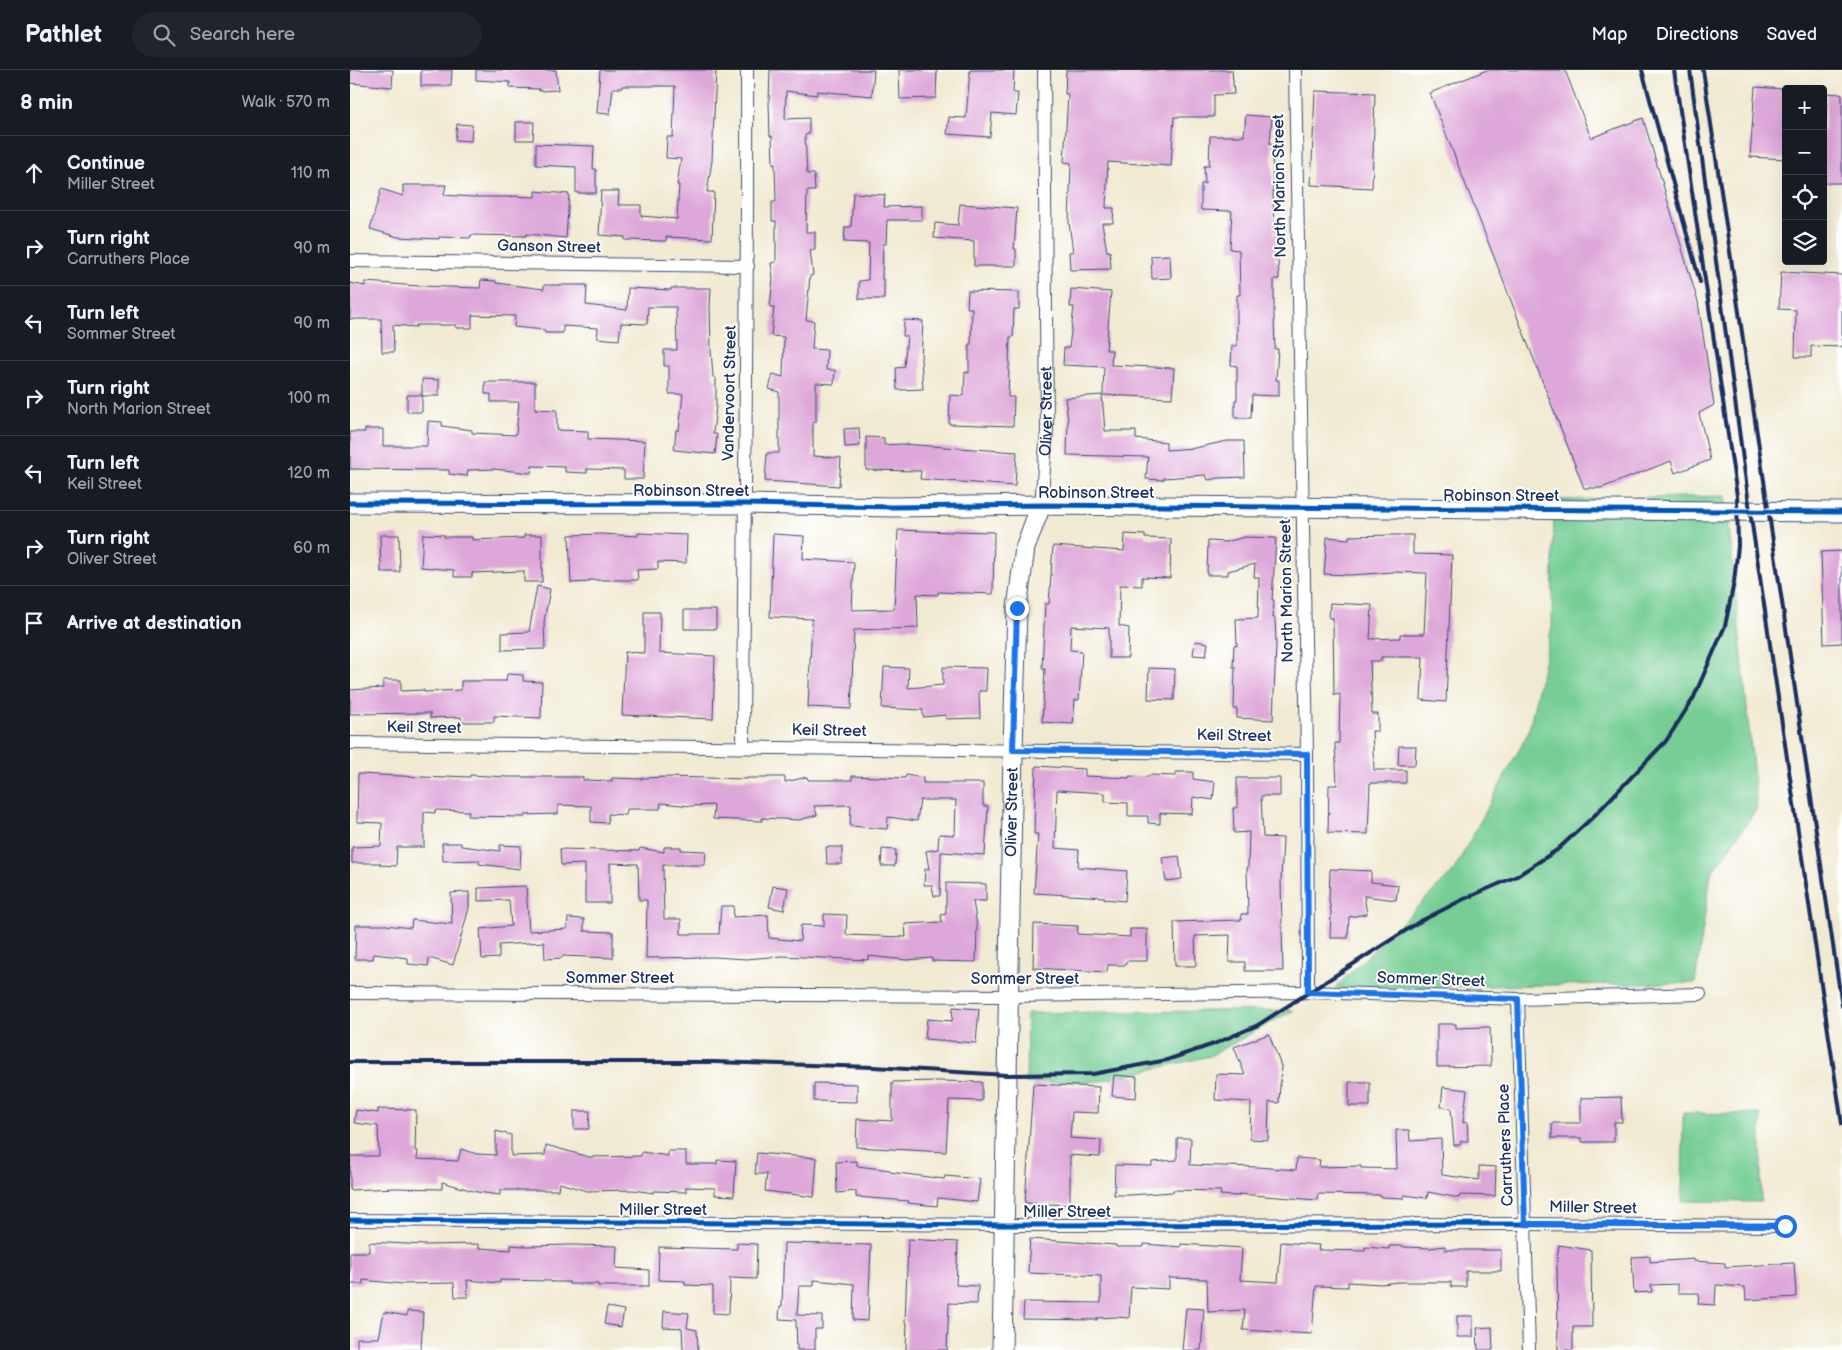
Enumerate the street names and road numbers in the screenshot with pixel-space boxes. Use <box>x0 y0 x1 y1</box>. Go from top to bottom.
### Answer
street label: North Marion Street <box>1269 114 1291 258</box>
street label: Ganson Street <box>497 237 601 257</box>
street label: Vandervoort Street <box>719 325 741 461</box>
street label: Oliver Street <box>1036 366 1057 457</box>
street label: Robinson Street <box>633 482 749 501</box>
street label: Robinson Street <box>1038 484 1154 503</box>
street label: Robinson Street <box>1443 487 1559 506</box>
street label: North Marion Street <box>1276 519 1298 663</box>
street label: Keil Street <box>386 718 462 738</box>
street label: Keil Street <box>791 721 867 741</box>
street label: Keil Street <box>1196 726 1272 746</box>
street label: Oliver Street <box>1002 767 1022 857</box>
street label: Sommer Street <box>566 969 674 988</box>
street label: Sommer Street <box>1376 969 1486 991</box>
street label: Sommer Street <box>971 970 1079 989</box>
street label: Carruthers Place <box>1494 1083 1518 1207</box>
street label: Miller Street <box>1549 1198 1637 1218</box>
street label: Miller Street <box>619 1201 707 1220</box>
street label: Miller Street <box>1023 1203 1111 1222</box>

